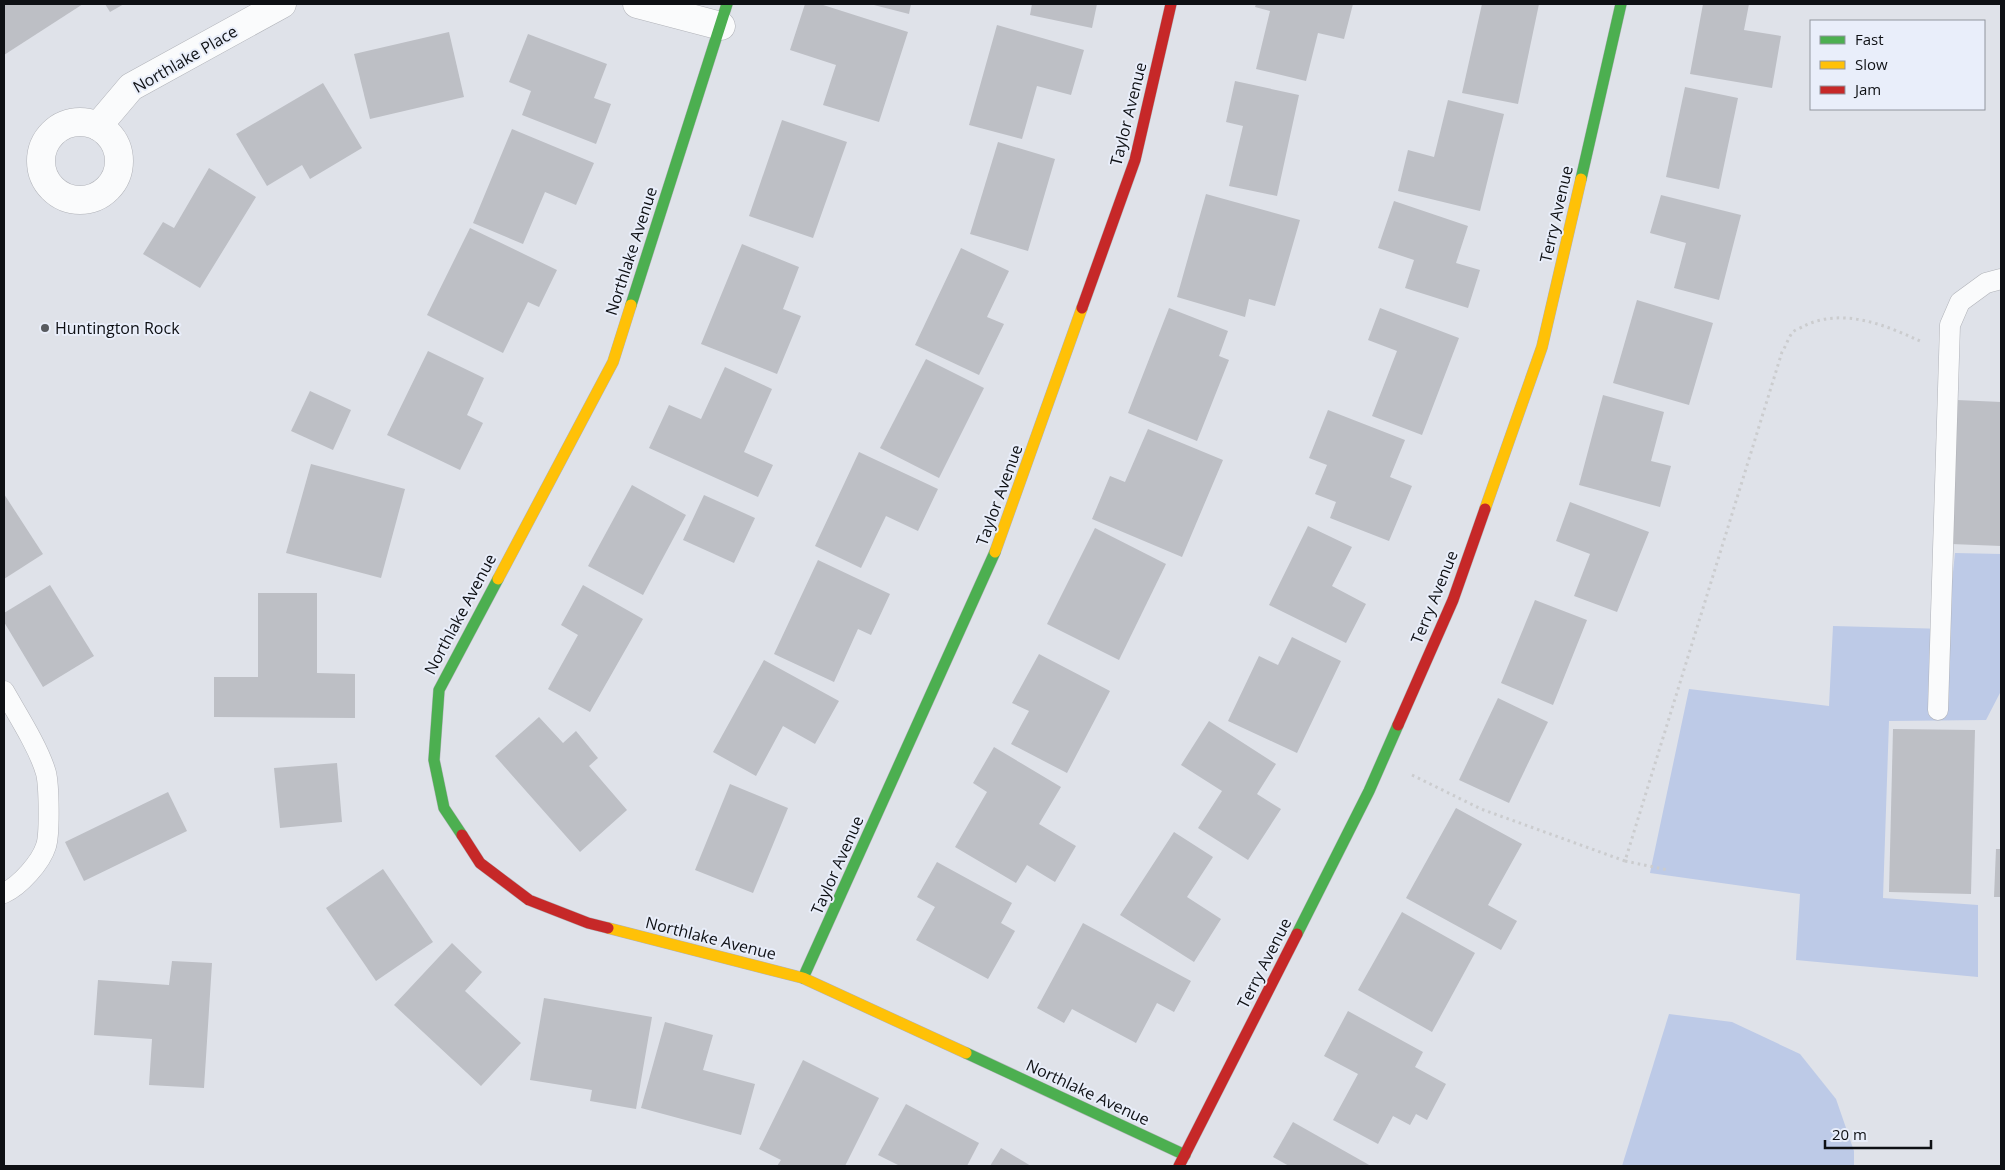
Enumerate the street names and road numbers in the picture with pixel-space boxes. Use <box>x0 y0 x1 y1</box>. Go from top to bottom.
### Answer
street label: Northlake Place <box>129 20 241 98</box>
street label: Taylor Avenue <box>1105 60 1151 168</box>
street label: Terry Avenue <box>1534 163 1578 265</box>
street label: Northlake Avenue <box>600 184 662 318</box>
street label: Taylor Avenue <box>971 442 1027 548</box>
street label: Terry Avenue <box>1405 547 1463 647</box>
street label: Northlake Avenue <box>419 550 501 678</box>
street label: Taylor Avenue <box>805 812 869 918</box>
street label: Northlake Avenue <box>643 911 779 965</box>
street label: Terry Avenue <box>1232 914 1296 1012</box>
street label: Northlake Avenue <box>1023 1054 1153 1130</box>

